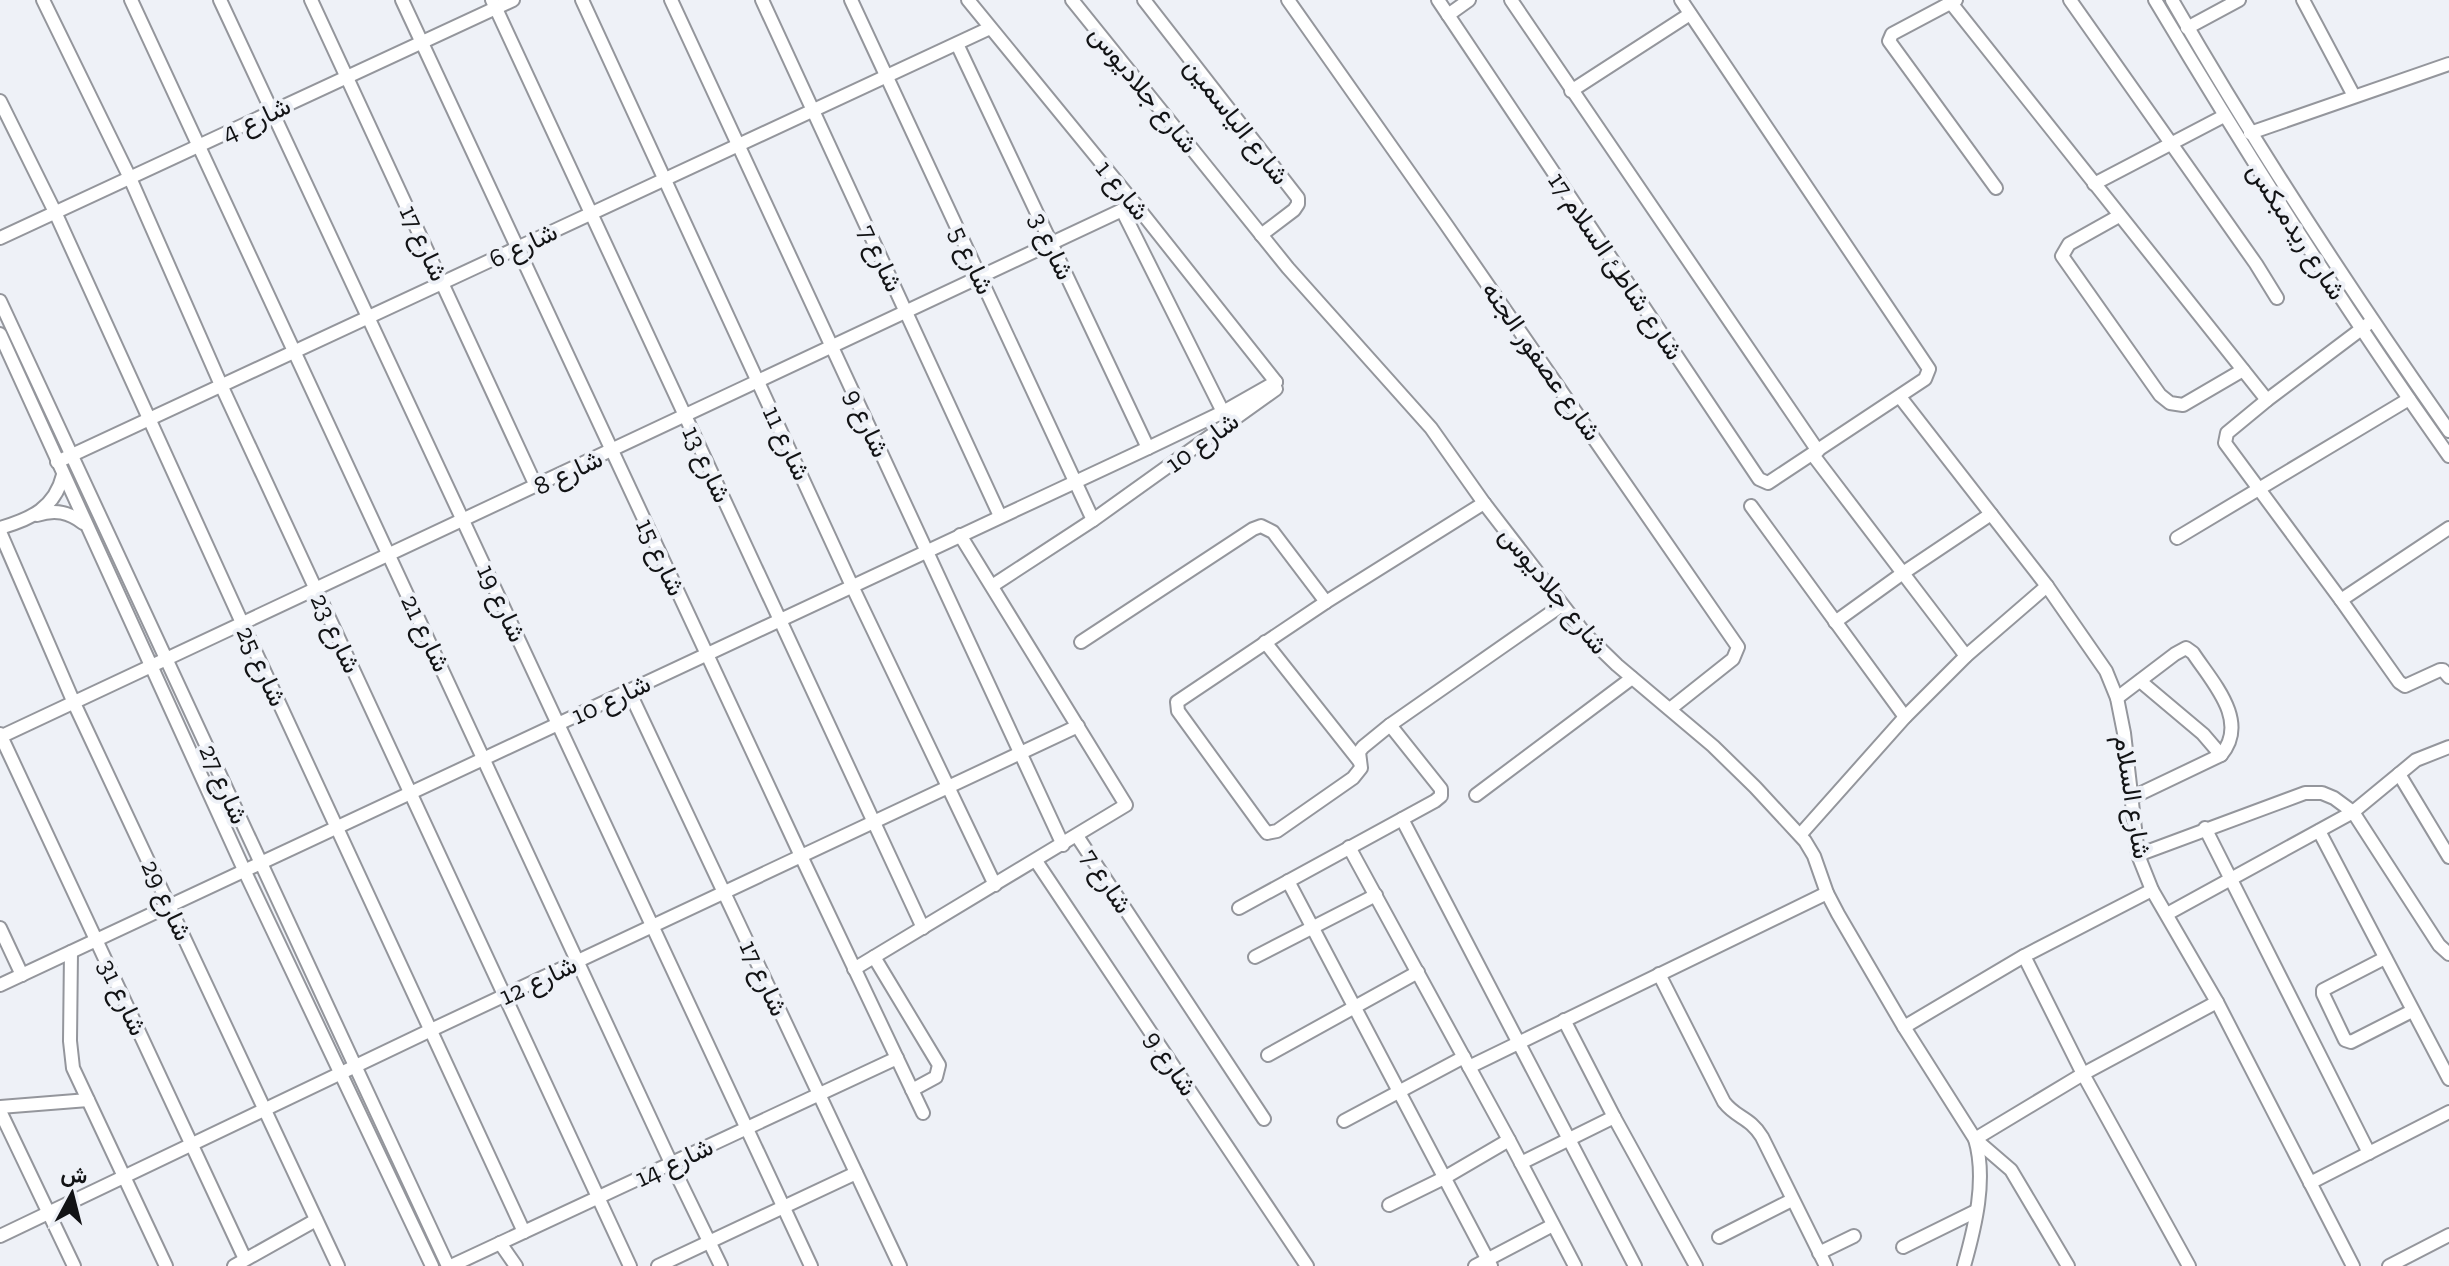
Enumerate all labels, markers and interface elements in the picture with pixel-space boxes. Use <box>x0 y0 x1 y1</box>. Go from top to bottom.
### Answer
street label: شارع جلاديوس <box>1081 19 1205 161</box>
street label: شارع الياسمين <box>1176 51 1297 192</box>
street label: شارع 4 <box>217 89 296 151</box>
street label: شارع 1 <box>1088 153 1157 228</box>
street label: شارع ريدمبكس <box>2239 156 2353 307</box>
street label: شارع شاطئ السلام 17 <box>1540 166 1691 367</box>
street label: شارع 17 <box>391 200 455 287</box>
street label: شارع 3 <box>1021 207 1081 286</box>
street label: شارع 6 <box>484 215 563 277</box>
street label: شارع 7 <box>850 219 910 298</box>
street label: شارع 5 <box>941 221 1002 300</box>
street label: شارع عصفور الجنه <box>1474 275 1609 448</box>
street label: شارع 9 <box>835 384 897 463</box>
street label: شارع 11 <box>754 401 818 486</box>
street label: شارع 10 <box>1159 405 1246 481</box>
street label: شارع 13 <box>674 421 739 508</box>
street label: شارع 8 <box>529 442 608 504</box>
street label: شارع 15 <box>627 513 693 602</box>
street label: شارع جلاديوس <box>1491 520 1615 662</box>
street label: شارع 19 <box>468 559 534 648</box>
street label: شارع 23 <box>302 588 368 679</box>
street label: شارع 21 <box>392 589 458 678</box>
street label: شارع 25 <box>228 621 294 712</box>
street label: شارع 10 <box>567 667 656 733</box>
street label: شارع السلام <box>2105 733 2159 861</box>
street label: شارع 27 <box>191 739 256 830</box>
street label: شارع 7 <box>1073 843 1140 920</box>
street label: شارع 29 <box>133 855 200 946</box>
street label: شارع 17 <box>731 935 795 1022</box>
street label: شارع 12 <box>494 948 583 1014</box>
street label: شارع 31 <box>90 954 155 1041</box>
street label: شارع 9 <box>1136 1024 1204 1103</box>
street label: شارع 14 <box>630 1130 719 1196</box>
north arrow <box>32 1154 112 1234</box>
text: ش <box>60 1160 89 1190</box>

